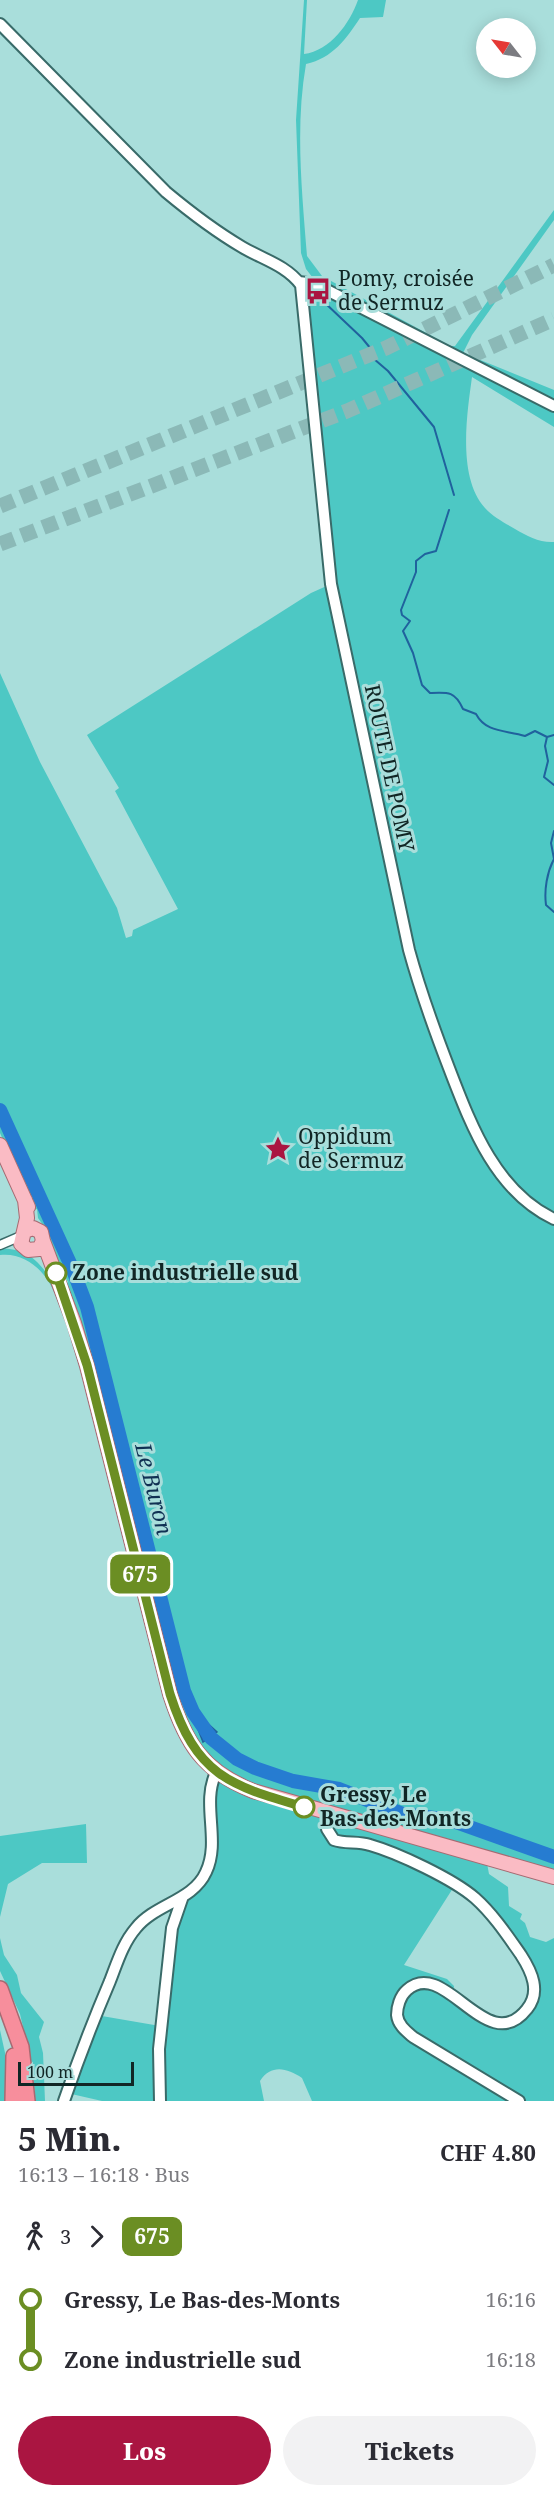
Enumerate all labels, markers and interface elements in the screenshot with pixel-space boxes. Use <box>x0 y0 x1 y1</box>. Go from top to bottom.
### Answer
north arrow <box>476 18 536 78</box>
map controls <box>476 18 536 78</box>
place label: Pomy, croisée de Sermuz <box>338 264 474 316</box>
bus stop icon: Pomy, croisée de Sermuz <box>303 276 333 306</box>
street label: ROUTE DE POMY <box>359 682 422 855</box>
place label: Oppidum de Sermuz <box>298 1122 404 1174</box>
place icon: Oppidum de Sermuz <box>263 1134 293 1164</box>
place label: Zone industrielle sud <box>72 1258 299 1286</box>
marker: Zone industrielle sud <box>45 1262 67 1284</box>
water label: Le Buron <box>129 1439 181 1538</box>
line badge: 675 <box>106 1554 174 1594</box>
text: 675 <box>122 1560 158 1588</box>
place label: Gressy, Le Bas-des-Monts <box>320 1780 471 1832</box>
marker: Gressy, Le Bas-des-Monts <box>293 1796 315 1818</box>
scale bar <box>18 2059 134 2086</box>
text: 100 m <box>27 2061 73 2083</box>
text: 5 Min. <box>18 2116 122 2161</box>
text: CHF 4.80 <box>440 2137 536 2167</box>
text: 16:13 – 16:18 · Bus <box>18 2161 189 2188</box>
icon: walk <box>18 2220 51 2253</box>
icon: forward <box>80 2220 113 2253</box>
text: 675 <box>134 2222 170 2250</box>
text: 3 <box>60 2223 71 2250</box>
text: Gressy, Le Bas-des-Monts <box>64 2284 340 2314</box>
text: 16:16 <box>486 2286 536 2313</box>
text: Zone industrielle sud <box>64 2344 301 2374</box>
text: 16:18 <box>486 2346 536 2373</box>
button: Los <box>18 2416 271 2485</box>
button: Tickets <box>283 2416 536 2485</box>

